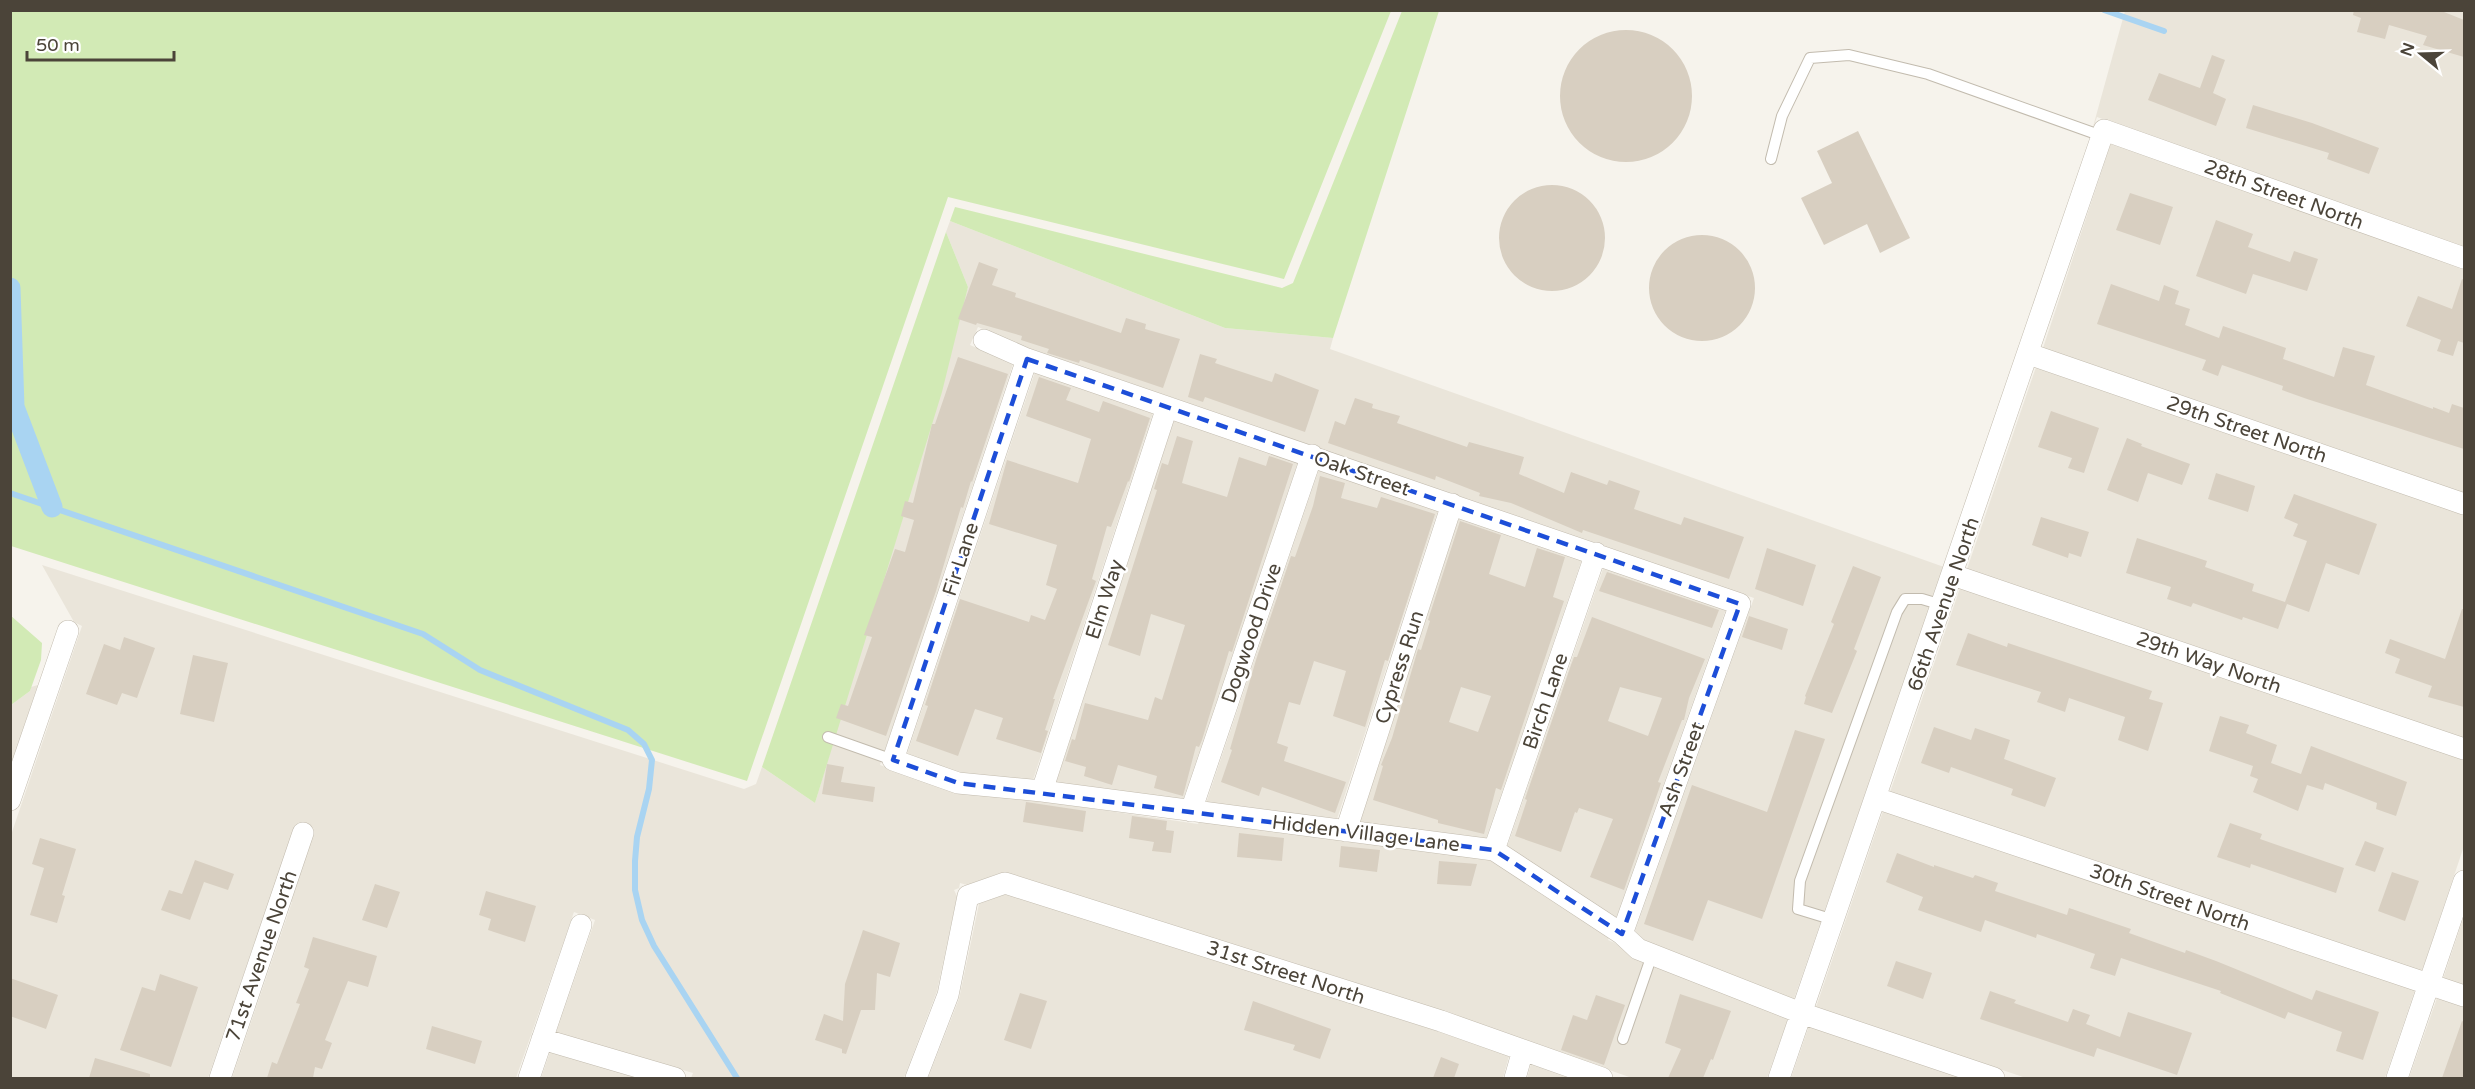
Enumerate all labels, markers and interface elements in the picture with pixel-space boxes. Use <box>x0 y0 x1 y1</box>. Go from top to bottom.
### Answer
scale bar <box>27 24 174 62</box>
north arrow <box>2391 24 2451 84</box>
text: 50 m <box>36 34 80 56</box>
text: N <box>2396 40 2419 59</box>
street label: 28th Street North <box>2201 155 2367 235</box>
street label: 29th Street North <box>2163 391 2330 469</box>
street label: Oak Street <box>1310 446 1413 502</box>
street label: 66th Avenue North <box>1903 514 1985 694</box>
street label: Fir Lane <box>938 519 984 599</box>
street label: Elm Way <box>1081 556 1129 642</box>
street label: Dogwood Drive <box>1217 560 1287 707</box>
street label: Cypress Run <box>1370 608 1430 727</box>
street label: 29th Way North <box>2133 627 2284 699</box>
street label: Birch Lane <box>1518 650 1574 753</box>
street label: Ash Street <box>1654 718 1710 820</box>
street label: Hidden Village Lane <box>1271 811 1461 857</box>
street label: 30th Street North <box>2086 859 2253 937</box>
street label: 71st Avenue North <box>221 867 303 1045</box>
street label: 31st Street North <box>1203 936 1368 1010</box>

